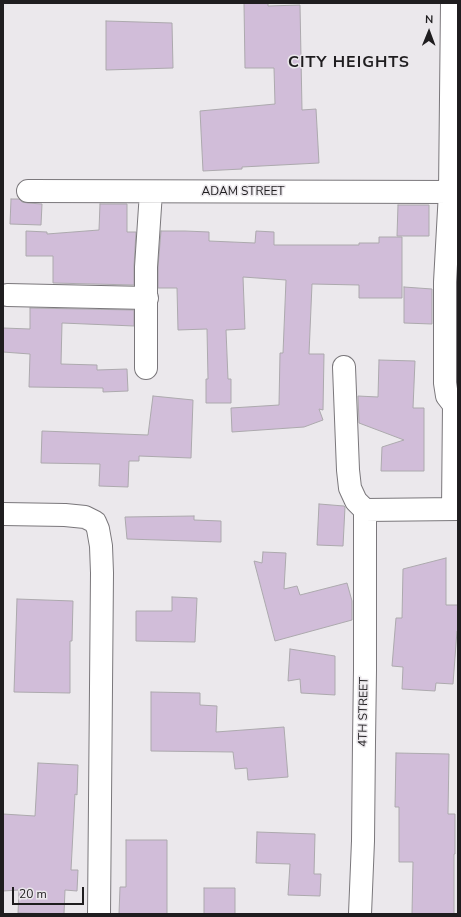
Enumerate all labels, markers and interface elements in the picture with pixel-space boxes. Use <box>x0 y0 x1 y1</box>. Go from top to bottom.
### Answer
north arrow <box>409 12 449 52</box>
text: N <box>425 12 433 27</box>
district label: CITY HEIGHTS <box>288 53 410 73</box>
street label: ADAM STREET <box>201 185 285 199</box>
street label: 4TH STREET <box>356 677 372 747</box>
scale bar <box>14 879 86 905</box>
text: 20 m <box>19 886 47 902</box>

